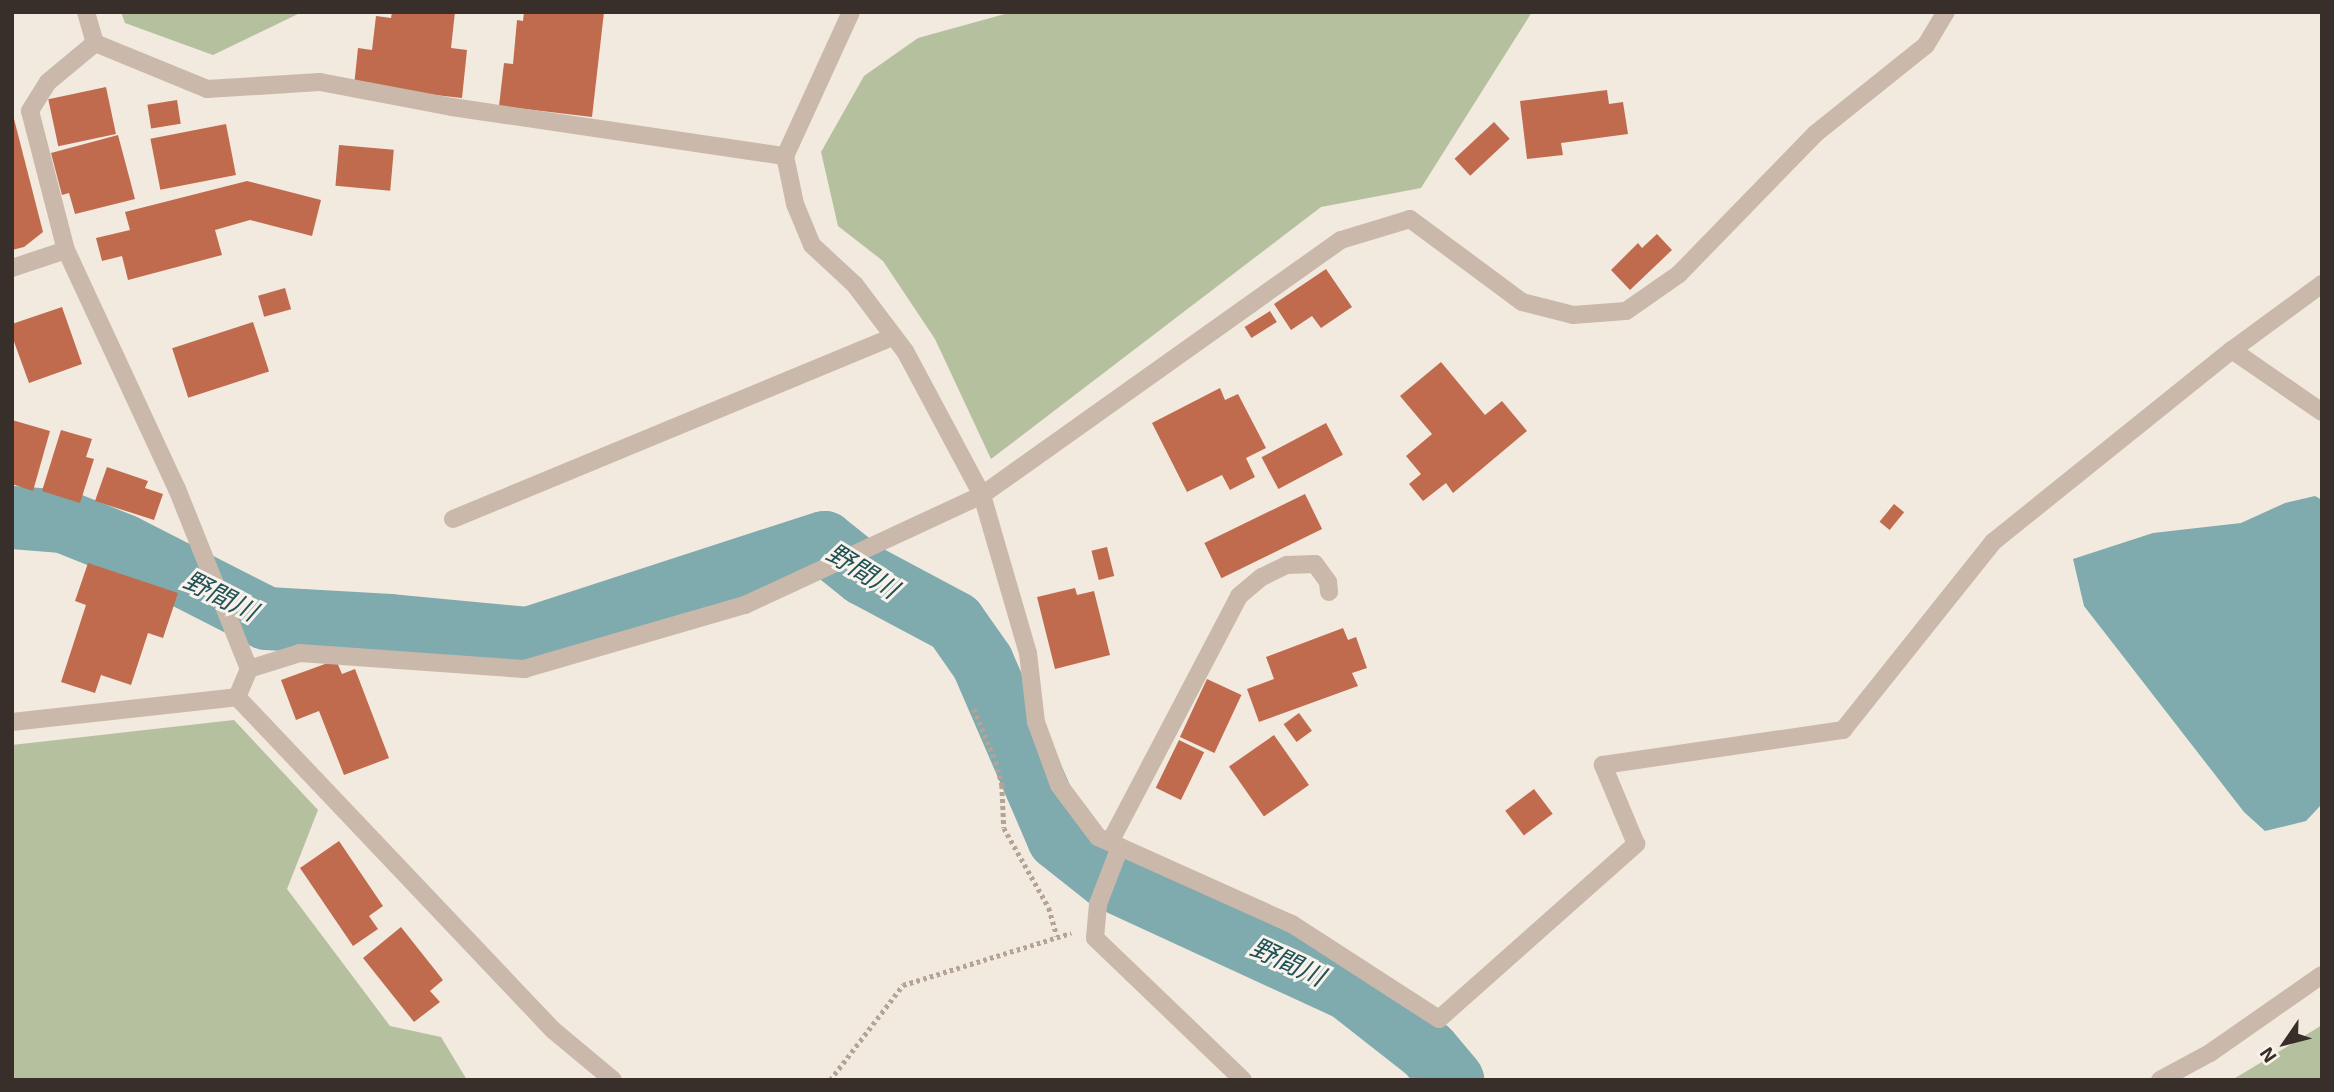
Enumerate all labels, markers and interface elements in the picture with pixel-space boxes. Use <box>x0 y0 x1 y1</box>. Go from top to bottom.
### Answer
water label: 野間川 <box>822 536 904 604</box>
water label: 野間川 <box>179 563 263 627</box>
water label: 野間川 <box>1246 930 1330 992</box>
north arrow <box>2250 1008 2320 1078</box>
text: N <box>2254 1043 2281 1068</box>

